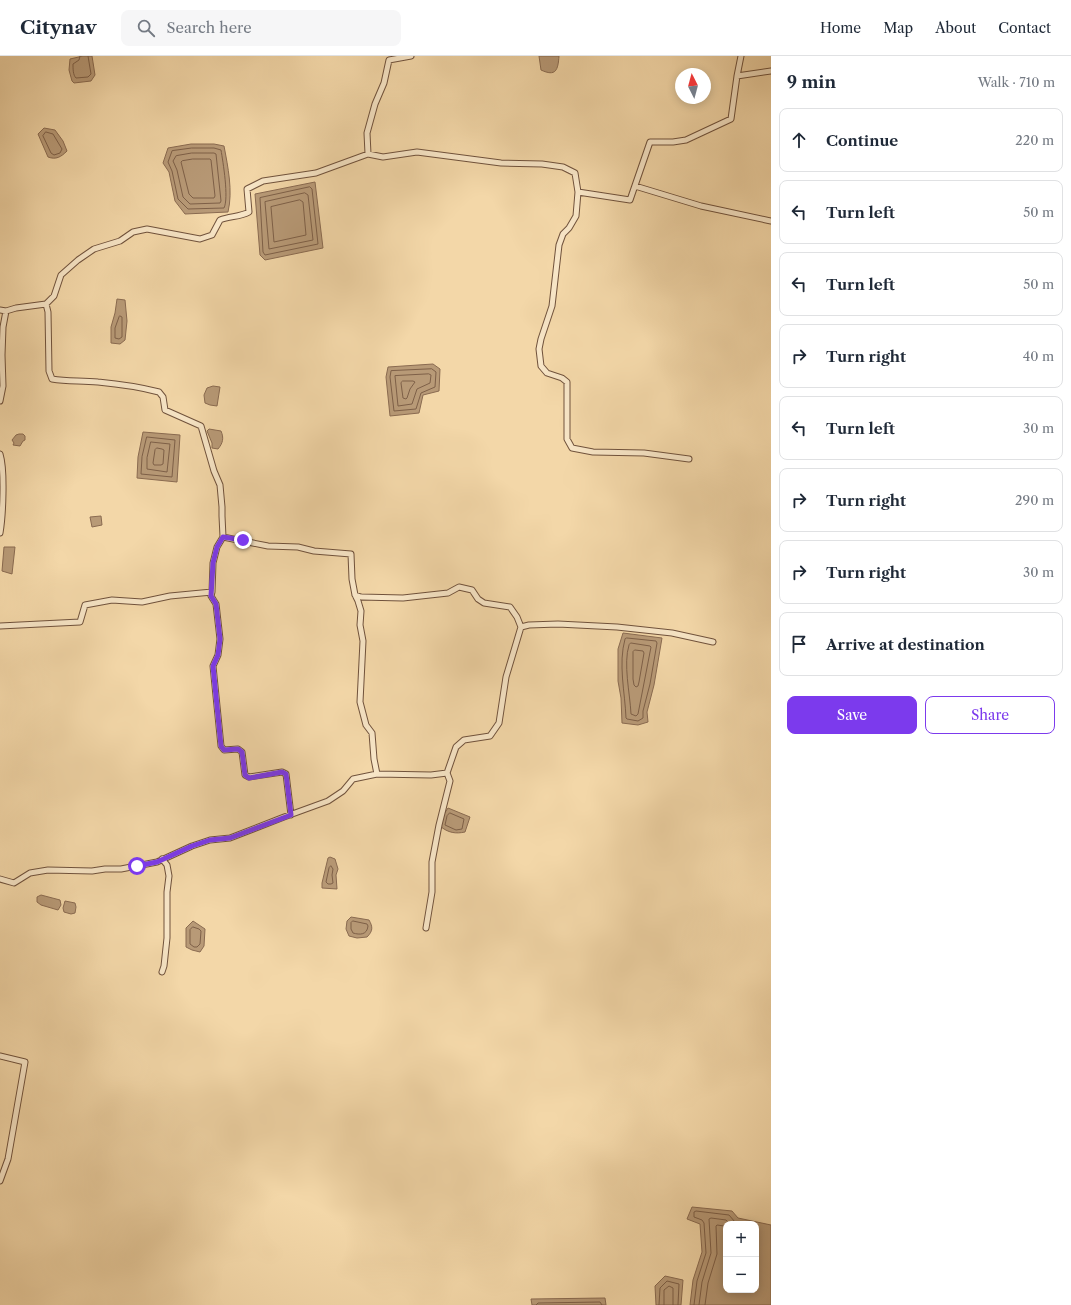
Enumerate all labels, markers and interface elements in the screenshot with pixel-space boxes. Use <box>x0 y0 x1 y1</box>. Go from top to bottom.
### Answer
search box <box>121 10 401 46</box>
text: Citynav <box>20 16 97 39</box>
icon: search <box>135 17 157 39</box>
text: Search here <box>167 18 252 37</box>
text: Home <box>820 19 861 37</box>
text: Map <box>883 19 913 37</box>
text: About <box>935 19 976 37</box>
text: Contact <box>998 19 1051 37</box>
north arrow <box>675 68 711 104</box>
text: 9 min <box>787 72 836 92</box>
text: Walk · 710 m <box>978 74 1055 90</box>
icon: ahead <box>788 129 810 151</box>
text: Continue <box>826 131 898 150</box>
text: 220 m <box>1015 132 1054 148</box>
icon: left <box>788 201 810 223</box>
text: Turn left <box>826 203 895 222</box>
text: 50 m <box>1023 204 1054 220</box>
icon: left <box>788 273 810 295</box>
text: Turn left <box>826 275 895 294</box>
text: 50 m <box>1023 276 1054 292</box>
icon: right <box>788 345 810 367</box>
text: Turn right <box>826 347 906 366</box>
text: 40 m <box>1023 348 1054 364</box>
icon: left <box>788 417 810 439</box>
text: Turn left <box>826 419 895 438</box>
text: 30 m <box>1023 420 1054 436</box>
icon: right <box>788 489 810 511</box>
text: Turn right <box>826 491 906 510</box>
text: 290 m <box>1015 492 1054 508</box>
route end <box>234 531 252 549</box>
icon: right <box>788 561 810 583</box>
text: Turn right <box>826 563 906 582</box>
text: 30 m <box>1023 564 1054 580</box>
icon: arrive <box>788 633 810 655</box>
text: Arrive at destination <box>826 635 985 654</box>
button: Save <box>787 696 917 734</box>
button: Share <box>925 696 1055 734</box>
route start <box>128 857 146 875</box>
map controls <box>723 1221 759 1293</box>
button: + <box>723 1221 759 1257</box>
button: − <box>723 1257 759 1293</box>

